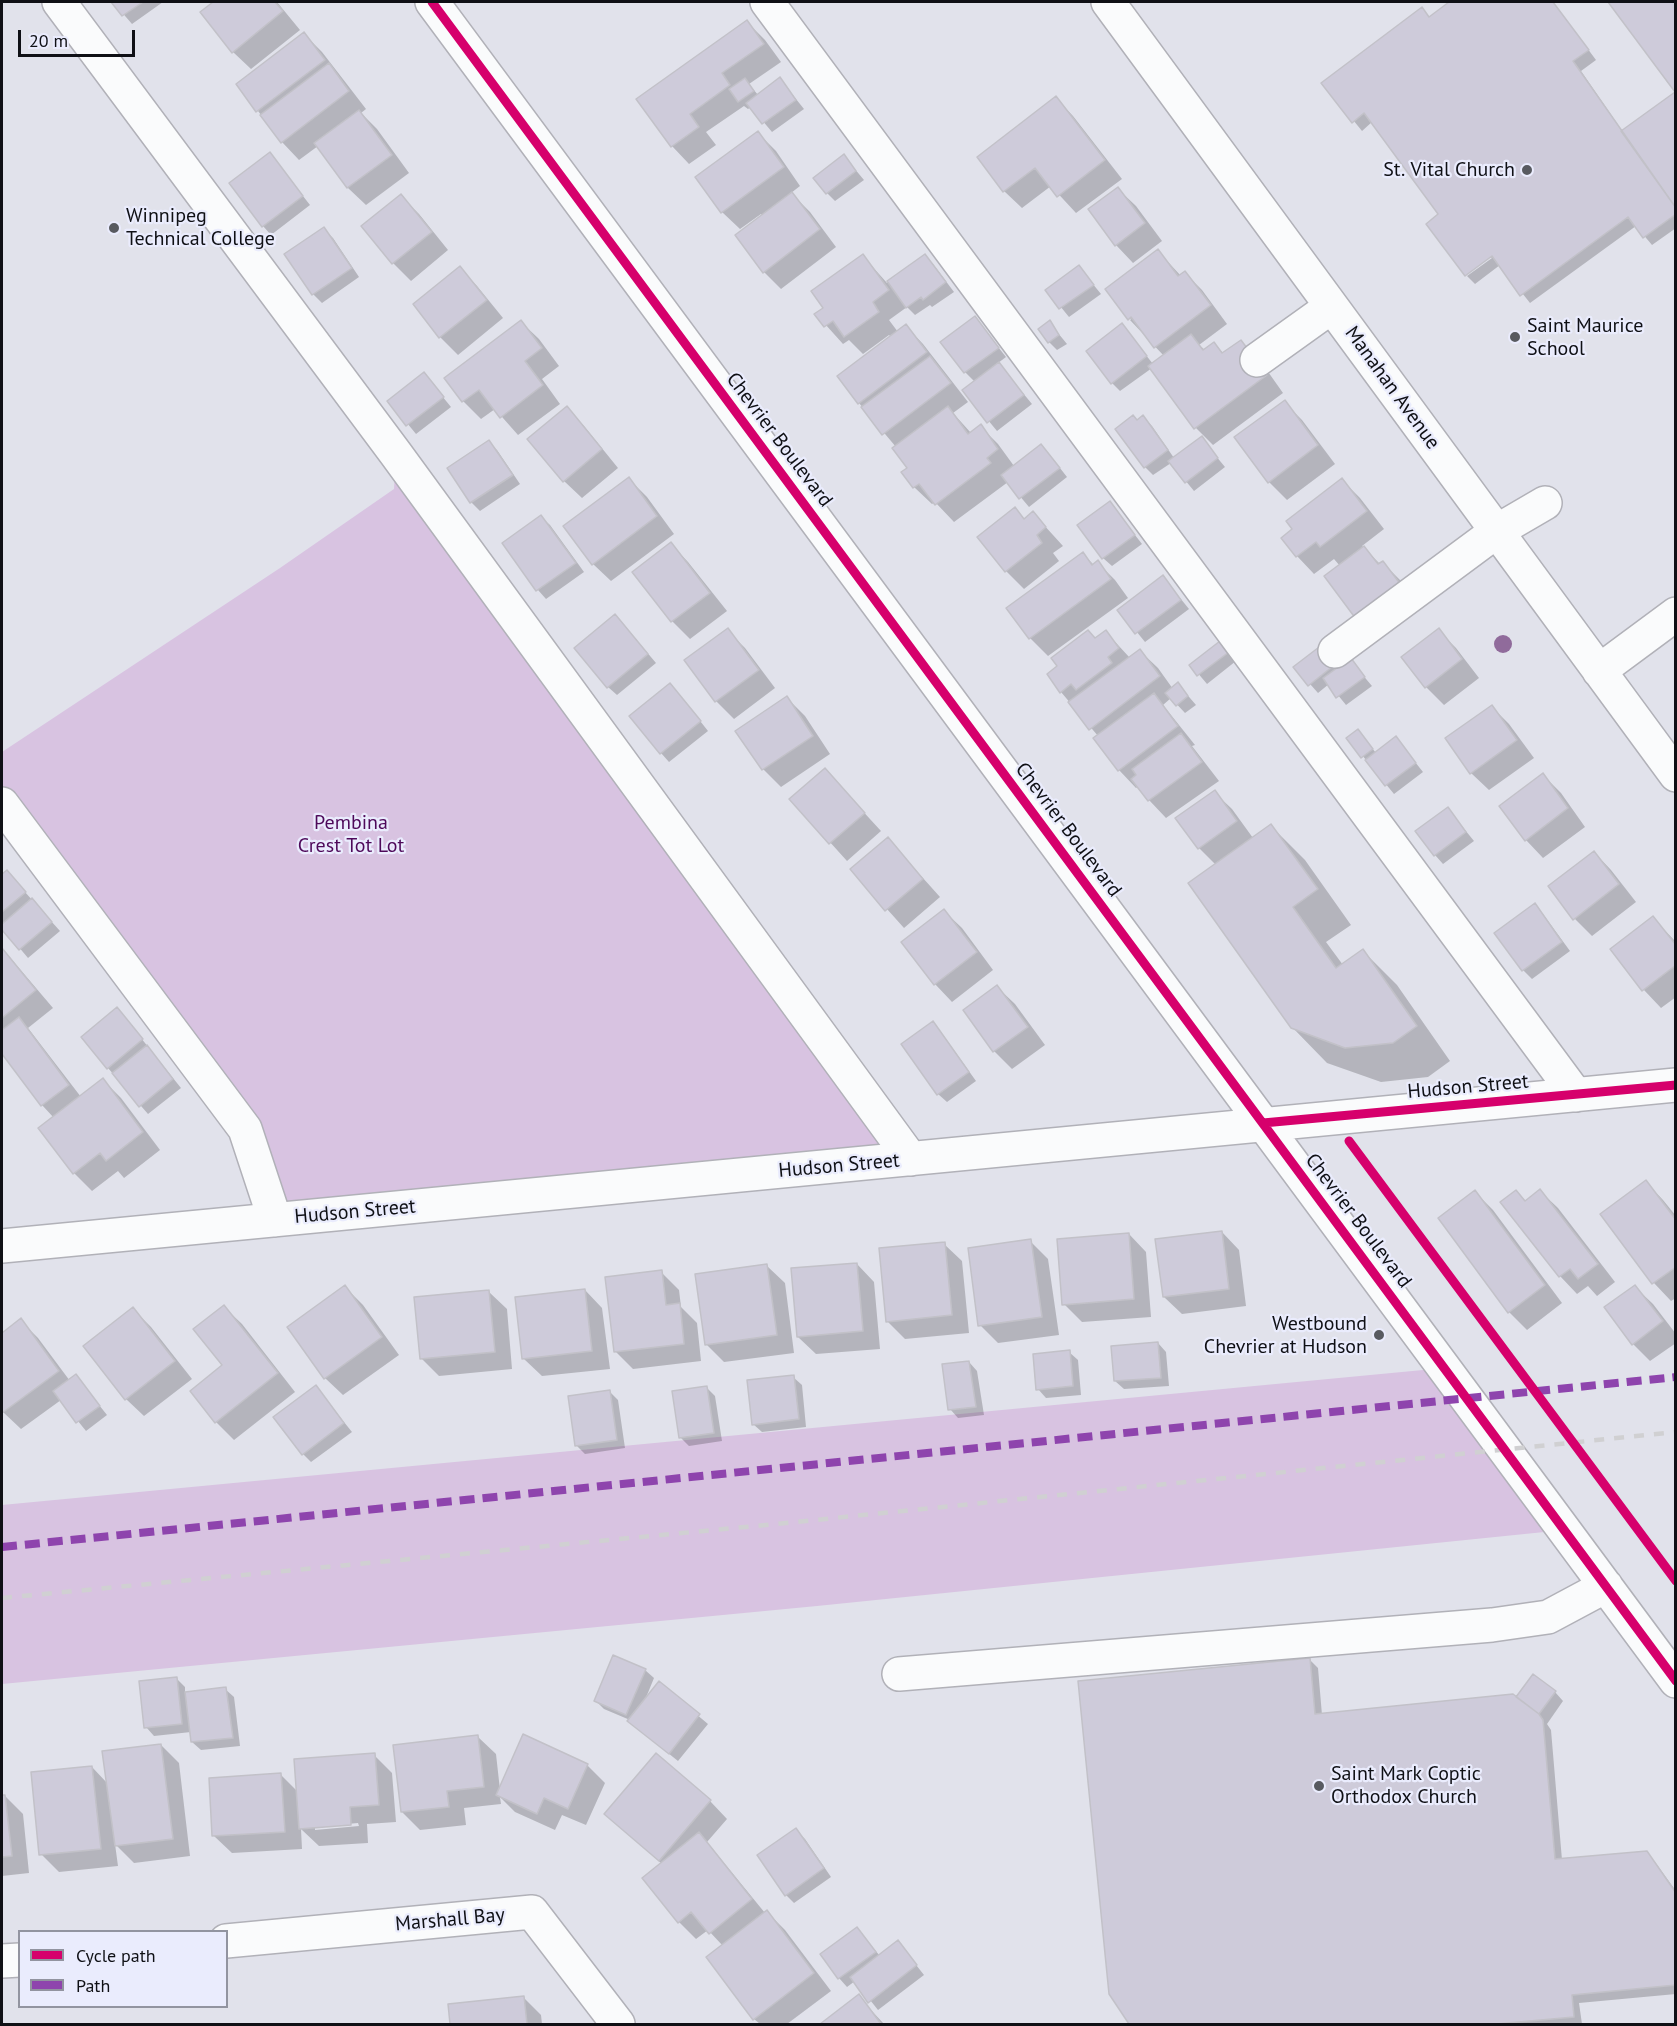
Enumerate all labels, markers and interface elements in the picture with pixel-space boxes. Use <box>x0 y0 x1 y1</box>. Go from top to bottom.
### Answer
scale bar <box>21 18 138 56</box>
text: 20 m <box>29 29 68 52</box>
place label: St. Vital Church <box>1383 158 1515 182</box>
marker: St. Vital Church <box>1520 163 1534 177</box>
place label: Winnipeg Technical College <box>126 204 275 251</box>
marker: Winnipeg Technical College <box>107 221 121 235</box>
place label: Saint Maurice School <box>1527 314 1643 361</box>
street label: Manahan Avenue <box>1339 322 1445 454</box>
marker: Saint Maurice School <box>1508 330 1522 344</box>
street label: Chevrier Boulevard <box>721 368 837 512</box>
street label: Chevrier Boulevard <box>1010 758 1126 902</box>
park label: Pembina Crest Tot Lot <box>298 811 404 858</box>
street label: Hudson Street <box>1406 1070 1530 1104</box>
street label: Hudson Street <box>777 1149 901 1183</box>
street label: Chevrier Boulevard <box>1300 1149 1416 1293</box>
street label: Hudson Street <box>293 1195 417 1229</box>
place label: Westbound Chevrier at Hudson <box>1204 1312 1367 1359</box>
marker: Westbound Chevrier at Hudson <box>1372 1328 1386 1342</box>
place label: Saint Mark Coptic Orthodox Church <box>1331 1762 1481 1809</box>
marker: Saint Mark Coptic Orthodox Church <box>1312 1779 1326 1793</box>
street label: Marshall Bay <box>394 1903 506 1937</box>
legend <box>18 1930 228 2008</box>
text: Cycle path <box>76 1944 156 1967</box>
text: Path <box>76 1974 110 1997</box>

